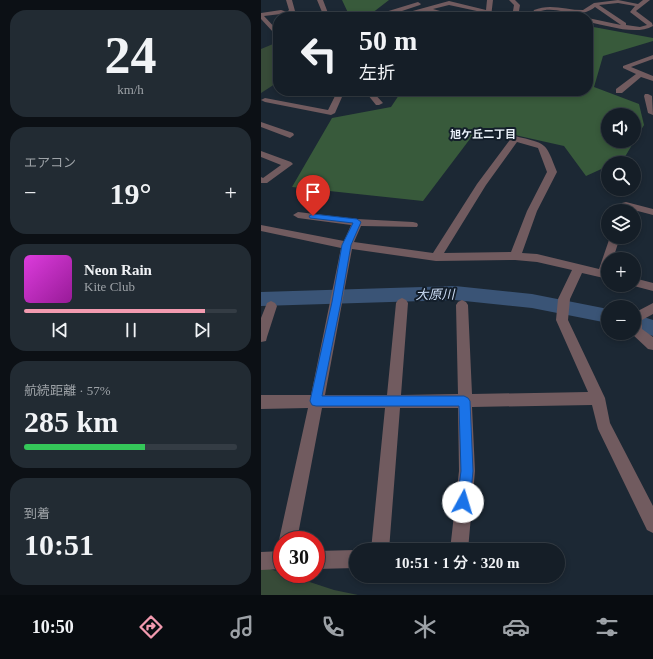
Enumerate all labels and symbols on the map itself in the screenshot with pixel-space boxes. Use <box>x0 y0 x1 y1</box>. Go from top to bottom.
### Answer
district label: 旭ケ丘二丁目 <box>450 128 516 140</box>
pin <box>296 175 330 216</box>
water label: 大原川 <box>415 287 457 302</box>
position arrow <box>442 481 484 523</box>
speed limit sign: 30 <box>273 531 325 583</box>

